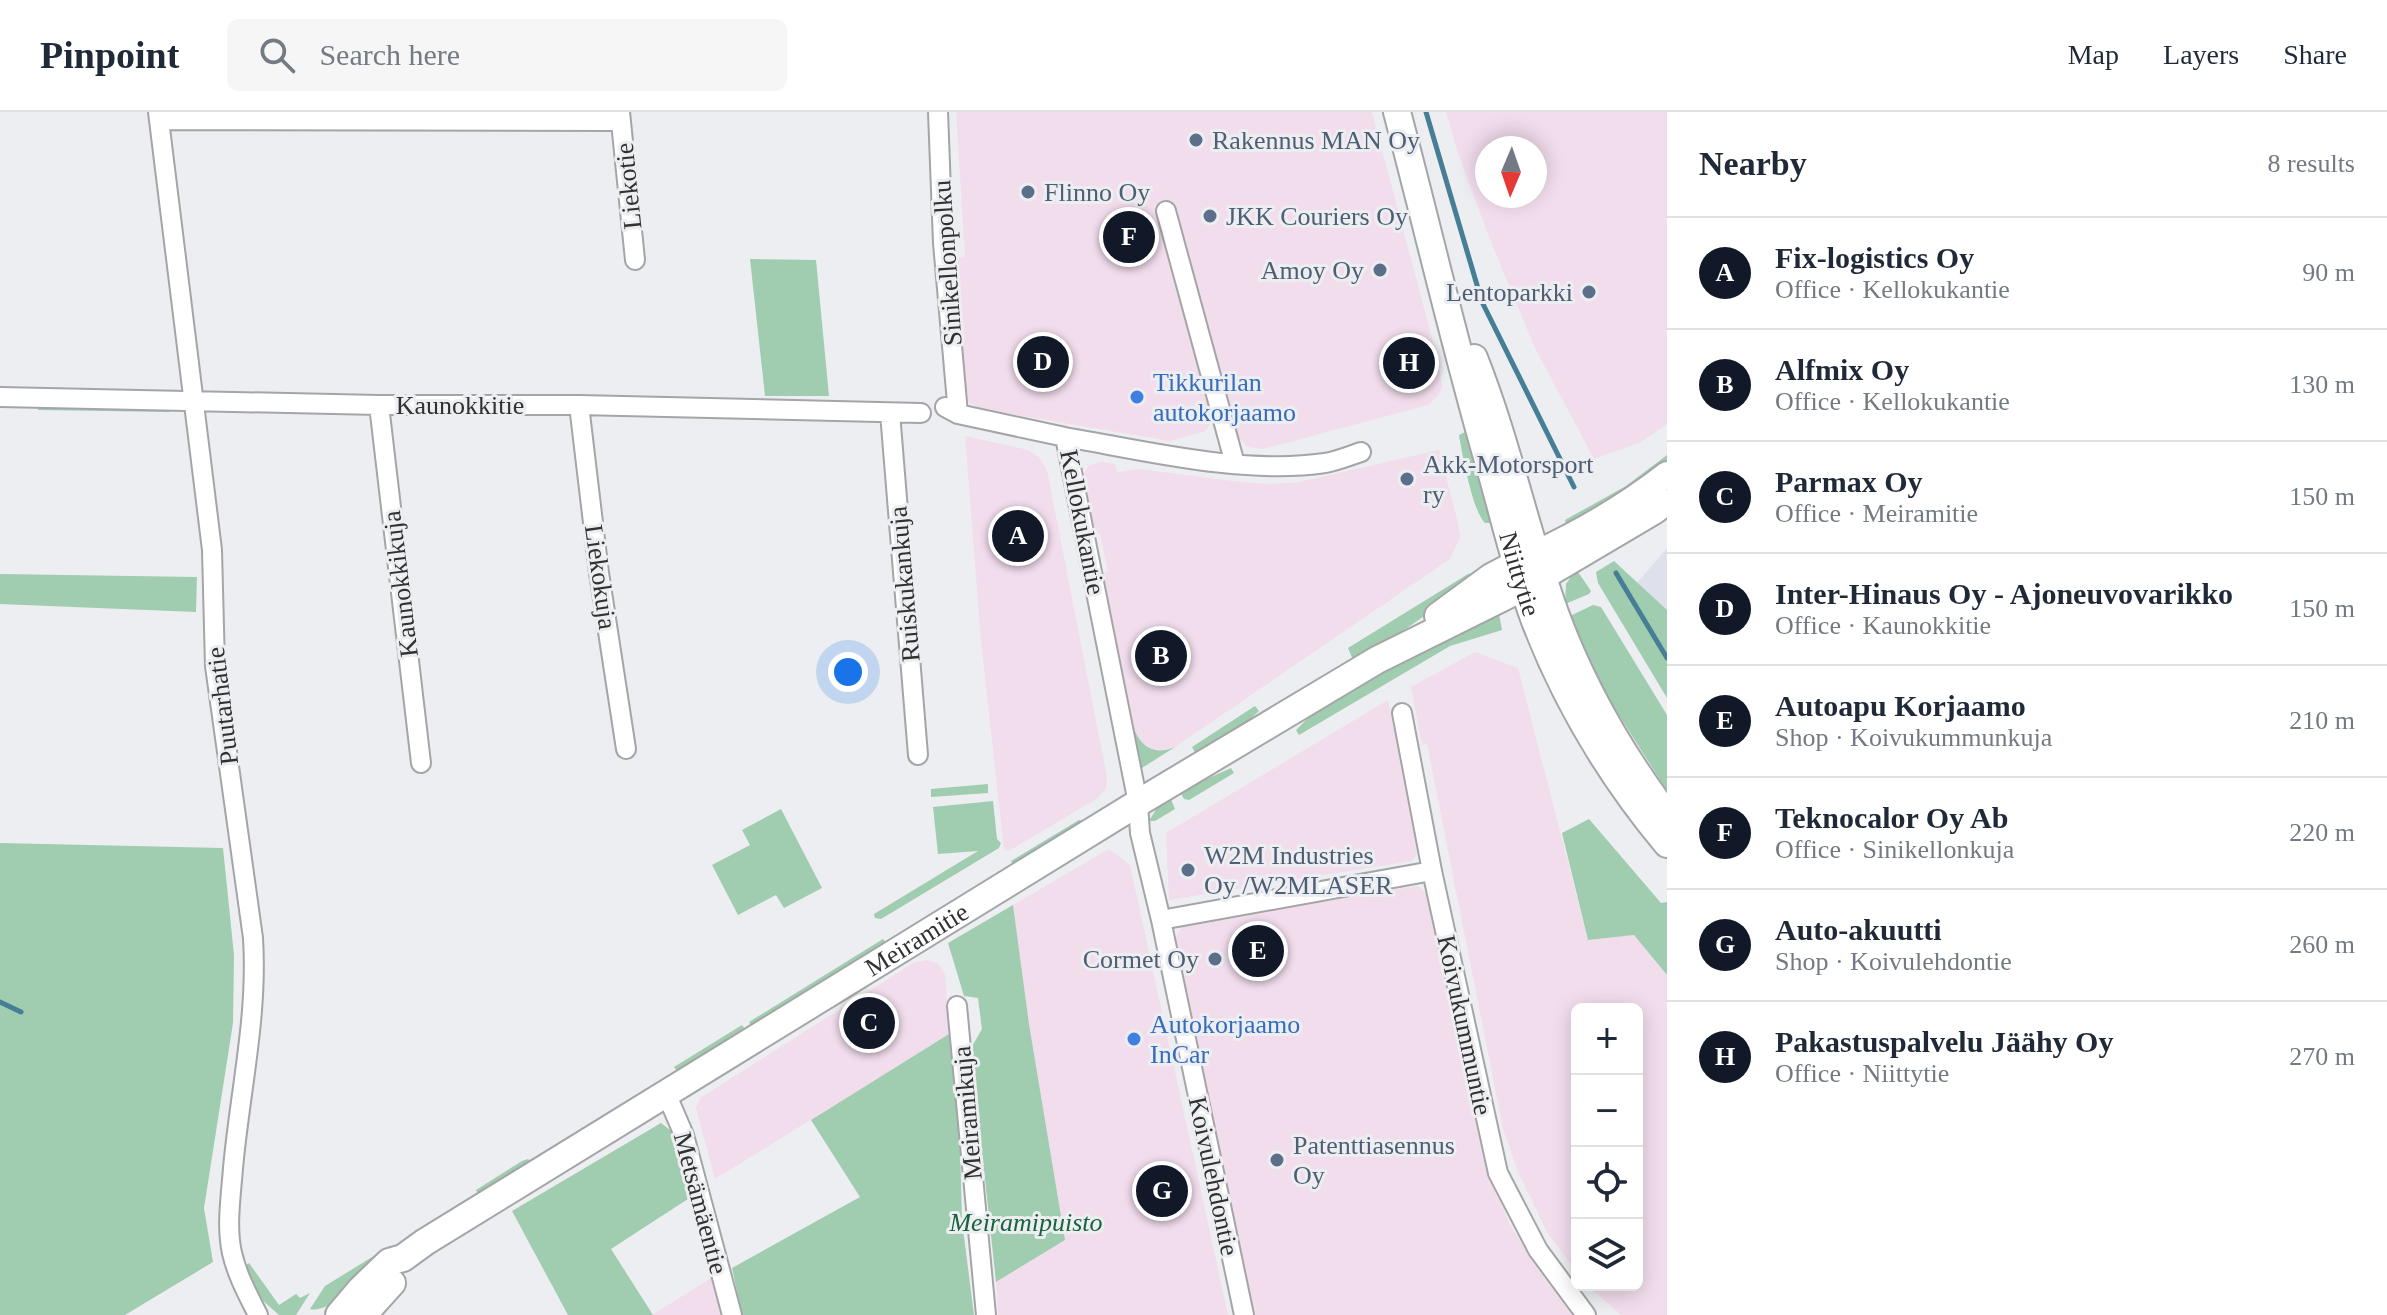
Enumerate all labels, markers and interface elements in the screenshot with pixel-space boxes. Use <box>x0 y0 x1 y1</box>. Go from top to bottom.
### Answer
search box <box>227 19 787 91</box>
icon: search <box>255 33 299 77</box>
text: Pinpoint <box>40 34 179 76</box>
text: Search here <box>319 38 460 71</box>
text: Map <box>2068 39 2119 70</box>
text: Layers <box>2163 39 2239 70</box>
text: Share <box>2283 39 2347 70</box>
place label: Rakennus MAN Oy <box>1212 126 1420 155</box>
marker: Rakennus MAN Oy <box>1187 131 1205 149</box>
north arrow <box>1475 136 1547 208</box>
street label: Liekotie <box>610 141 647 231</box>
text: Nearby <box>1699 145 1807 182</box>
text: 8 results <box>2268 149 2355 178</box>
place label: Flinno Oy <box>1044 178 1150 207</box>
street label: Sinikellonpolku <box>927 179 968 347</box>
marker: Flinno Oy <box>1019 183 1037 201</box>
place label: JKK Couriers Oy <box>1226 202 1408 231</box>
pin: F <box>1103 207 1155 267</box>
marker: JKK Couriers Oy <box>1201 207 1219 225</box>
text: Fix-logistics Oy <box>1775 241 1974 274</box>
place label: Amoy Oy <box>1261 256 1364 285</box>
text: A <box>1716 258 1734 287</box>
text: 90 m <box>2302 258 2355 287</box>
marker: Amoy Oy <box>1371 261 1389 279</box>
text: Office · Kellokukantie <box>1775 275 2010 304</box>
place label: Lentoparkki <box>1446 278 1573 307</box>
marker: Lentoparkki <box>1580 283 1598 301</box>
pin: D <box>1017 332 1069 392</box>
pin: H <box>1383 333 1435 393</box>
text: Alfmix Oy <box>1775 353 1909 386</box>
place label: Tikkurilan autokorjaamo <box>1153 368 1296 427</box>
text: B <box>1716 370 1734 399</box>
text: 130 m <box>2289 370 2355 399</box>
text: Office · Kellokukantie <box>1775 387 2010 416</box>
marker: Tikkurilan autokorjaamo <box>1128 388 1146 406</box>
street label: Kaunokkitie <box>396 391 524 420</box>
street label: Kellokukantie <box>1054 447 1111 597</box>
place label: Akk-Motorsport ry <box>1423 450 1594 509</box>
text: Parmax Oy <box>1775 465 1922 498</box>
marker: Akk-Motorsport ry <box>1398 470 1416 488</box>
text: C <box>1716 482 1734 511</box>
text: 150 m <box>2289 482 2355 511</box>
text: Office · Meiramitie <box>1775 499 1978 528</box>
street label: Ruiskukankuja <box>883 505 926 663</box>
pin: A <box>992 506 1044 566</box>
street label: Kaunokkikuja <box>377 509 424 659</box>
street label: Liekokuja <box>579 523 622 632</box>
street label: Niittytie <box>1493 529 1546 620</box>
text: Inter-Hinaus Oy - Ajoneuvovarikko <box>1775 577 2233 610</box>
text: D <box>1716 594 1734 623</box>
text: 150 m <box>2289 594 2355 623</box>
text: Office · Kaunokkitie <box>1775 611 1991 640</box>
pin: B <box>1135 626 1187 686</box>
street label: Puutarhatie <box>201 645 244 766</box>
your location <box>828 652 868 692</box>
text: Autoapu Korjaamo <box>1775 689 2026 722</box>
text: E <box>1716 706 1734 735</box>
text: 210 m <box>2289 706 2355 735</box>
text: Shop · Koivukummunkuja <box>1775 723 2052 752</box>
text: Teknocalor Oy Ab <box>1775 801 2008 834</box>
text: F <box>1717 818 1733 847</box>
text: 220 m <box>2289 818 2355 847</box>
text: Office · Sinikellonkuja <box>1775 835 2014 864</box>
place label: W2M Industries Oy /W2MLASER <box>1204 841 1393 900</box>
marker: W2M Industries Oy /W2MLASER <box>1179 861 1197 879</box>
street label: Meiramitie <box>860 897 974 982</box>
text: Auto-akuutti <box>1775 913 1942 946</box>
pin: E <box>1232 921 1284 981</box>
text: G <box>1715 930 1735 959</box>
text: 260 m <box>2289 930 2355 959</box>
street label: Koivukummuntie <box>1431 932 1498 1118</box>
place label: Cormet Oy <box>1083 945 1199 974</box>
text: Shop · Koivulehdontie <box>1775 947 2012 976</box>
marker: Cormet Oy <box>1206 950 1224 968</box>
pin: C <box>843 993 895 1053</box>
map controls <box>1571 1003 1643 1291</box>
button: + <box>1571 1003 1643 1075</box>
place label: Autokorjaamo InCar <box>1150 1010 1300 1069</box>
text: Pakastuspalvelu Jäähy Oy <box>1775 1025 2113 1058</box>
marker: Autokorjaamo InCar <box>1125 1030 1143 1048</box>
text: H <box>1715 1042 1735 1071</box>
text: 270 m <box>2289 1042 2355 1071</box>
street label: Meiramikuja <box>947 1044 988 1181</box>
text: Office · Niittytie <box>1775 1059 1949 1088</box>
button: − <box>1571 1075 1643 1147</box>
street label: Koivulehdontie <box>1183 1094 1245 1258</box>
street label: Metsämäentie <box>668 1129 733 1277</box>
place label: Patenttiasennus Oy <box>1293 1131 1455 1190</box>
button: locate <box>1571 1147 1643 1219</box>
marker: Patenttiasennus Oy <box>1268 1151 1286 1169</box>
pin: G <box>1136 1161 1188 1221</box>
park label: Meiramipuisto <box>948 1208 1103 1237</box>
button: layers <box>1571 1219 1643 1291</box>

